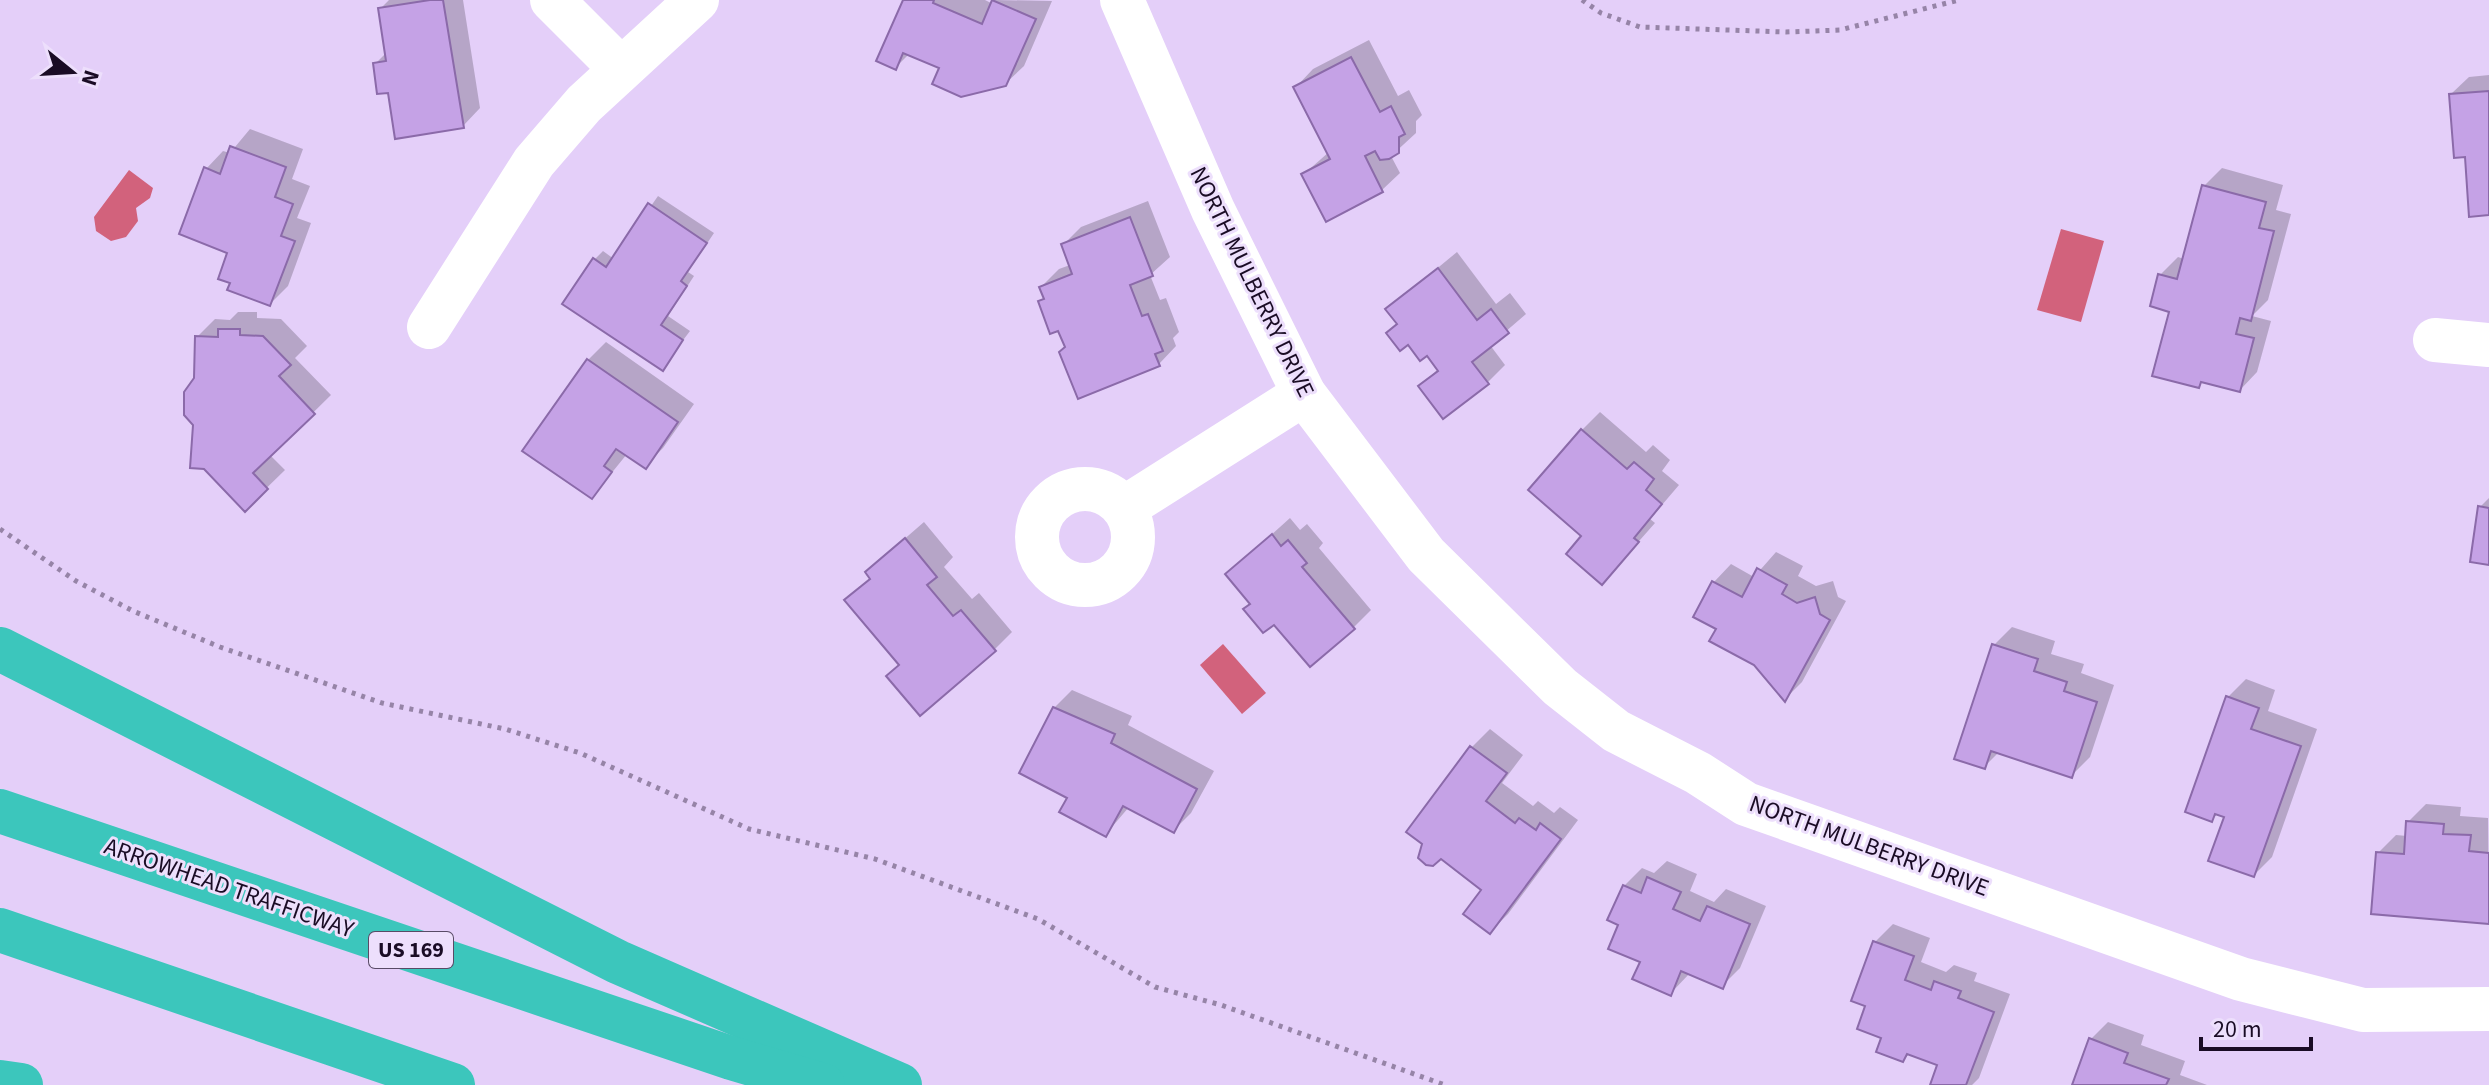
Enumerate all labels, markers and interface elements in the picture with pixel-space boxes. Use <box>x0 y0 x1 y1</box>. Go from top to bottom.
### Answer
north arrow <box>32 32 112 112</box>
text: N <box>73 66 108 90</box>
street label: NORTH MULBERRY DRIVE <box>1181 161 1323 403</box>
street label: NORTH MULBERRY DRIVE <box>1744 786 1994 906</box>
street label: ARROWHEAD TRAFFICWAY <box>99 829 359 947</box>
road number: US 169 <box>369 932 453 968</box>
scale bar <box>2201 1001 2311 1051</box>
text: 20 m <box>2213 1012 2262 1047</box>

